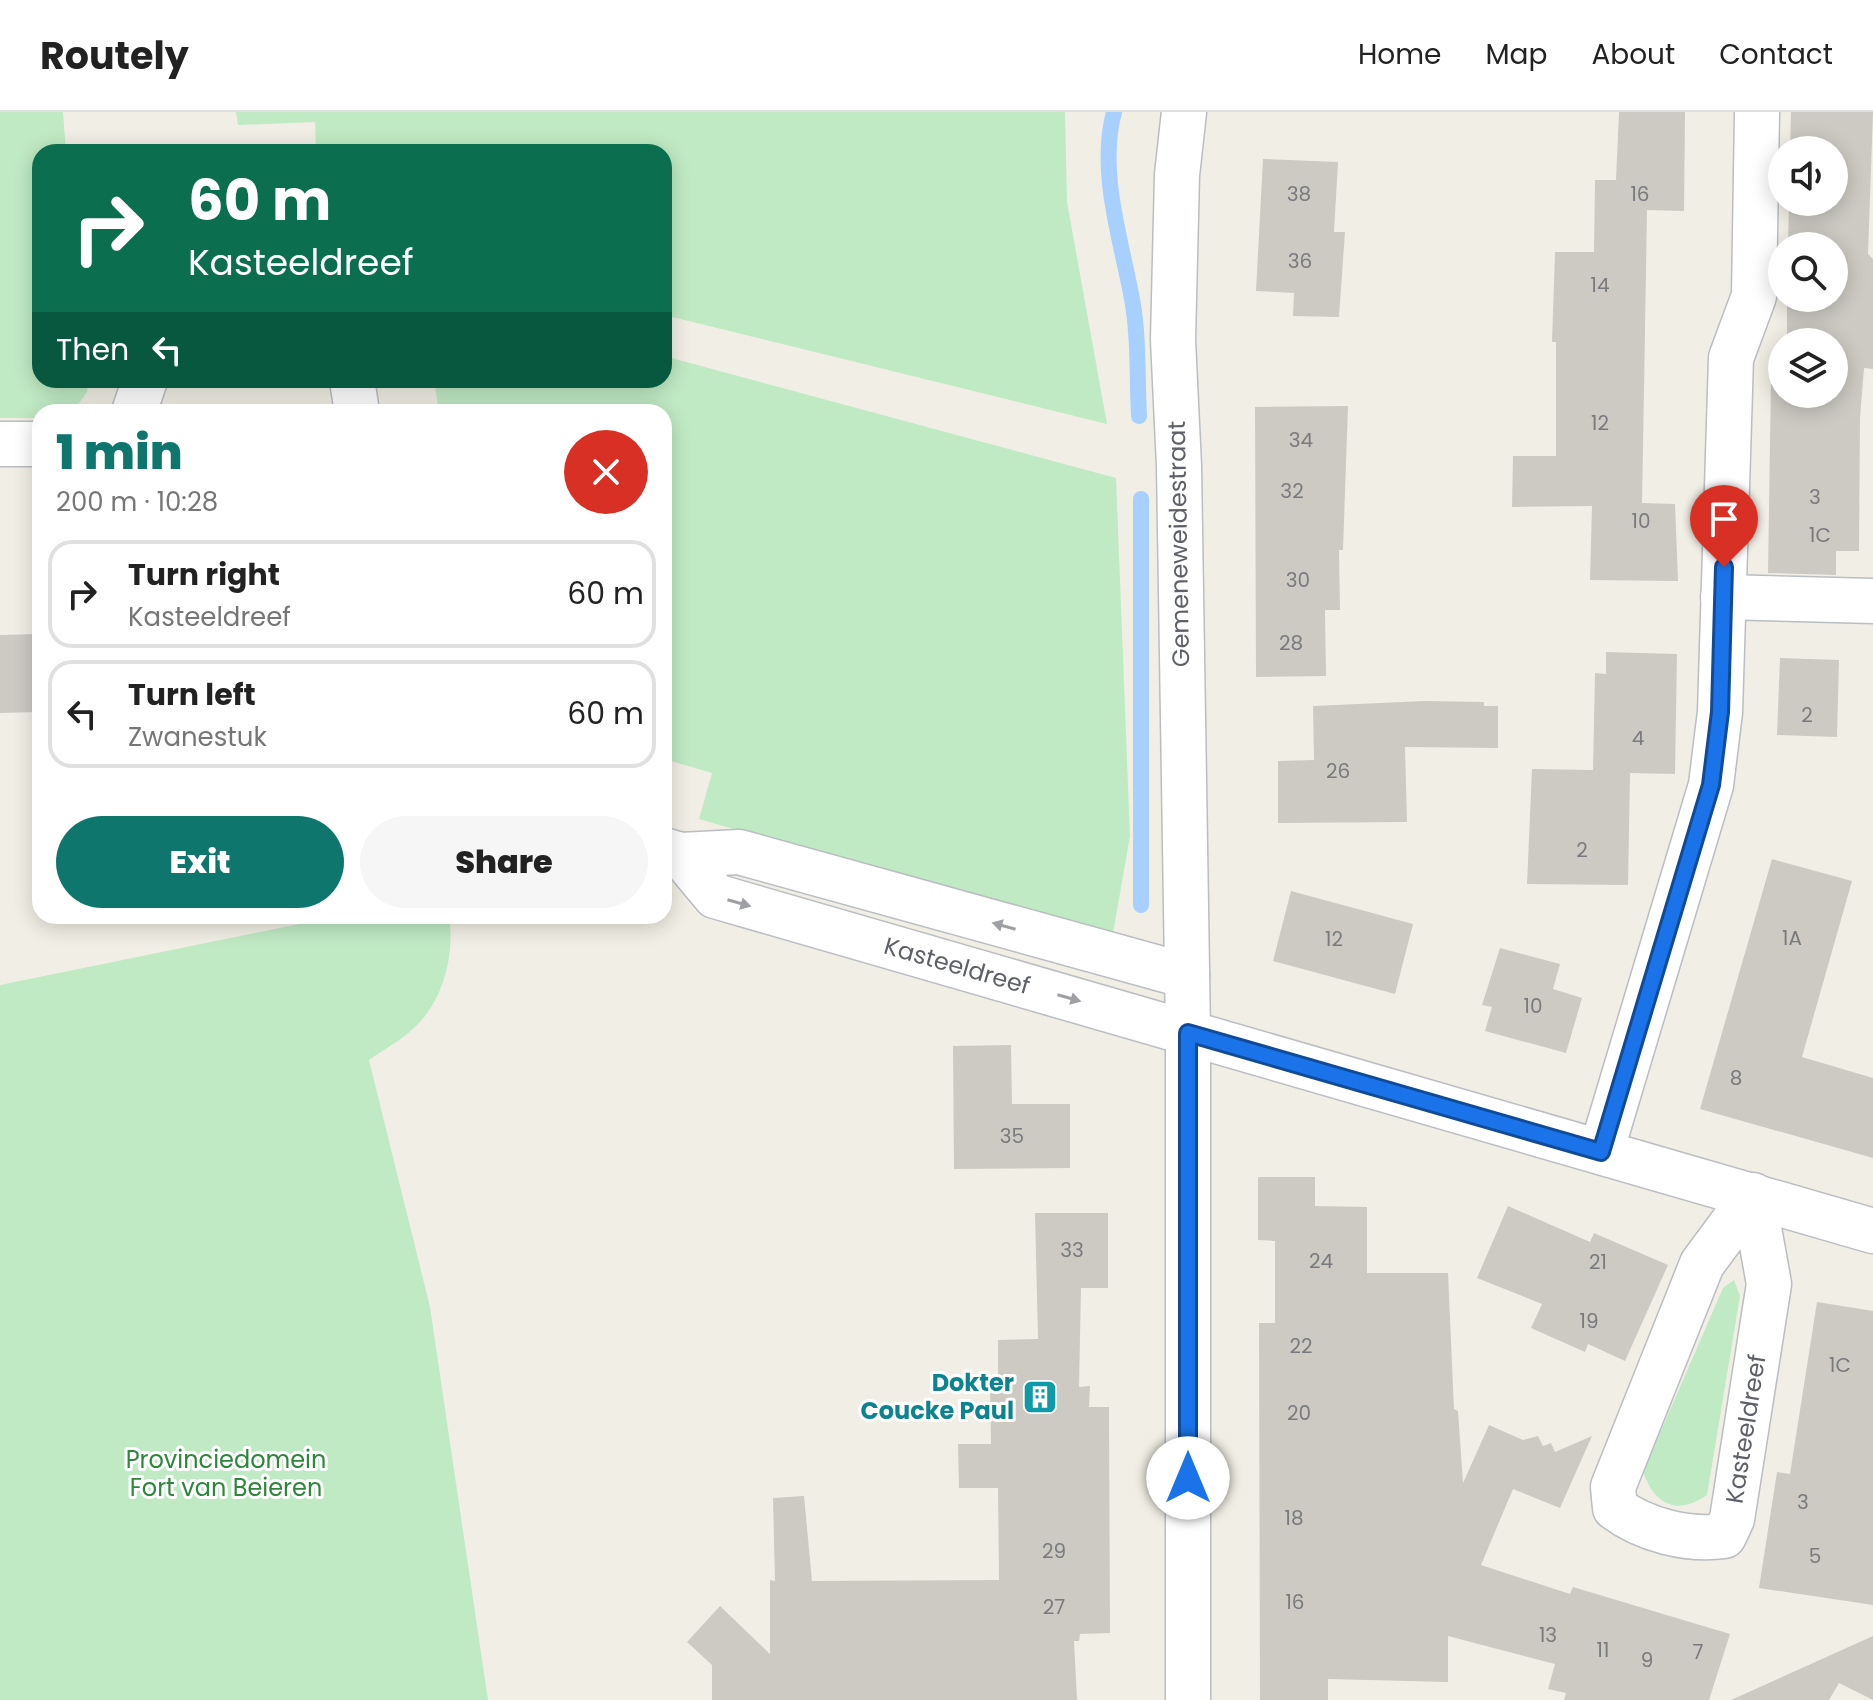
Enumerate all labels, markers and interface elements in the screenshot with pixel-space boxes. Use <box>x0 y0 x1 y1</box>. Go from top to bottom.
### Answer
text: Routely <box>40 29 189 82</box>
text: Home <box>1358 35 1441 74</box>
text: Map <box>1485 35 1547 74</box>
text: About <box>1591 35 1675 74</box>
text: Contact <box>1719 35 1833 74</box>
map controls <box>1768 136 1848 408</box>
button: sound <box>1768 136 1848 216</box>
text: 60 m <box>188 161 331 240</box>
icon: right <box>56 176 160 280</box>
house number: 38 <box>1287 180 1311 208</box>
house number: 16 <box>1630 180 1650 208</box>
button: search <box>1768 232 1848 312</box>
text: Kasteeldreef <box>188 237 414 288</box>
house number: 36 <box>1288 247 1312 275</box>
house number: 14 <box>1591 271 1609 299</box>
text: Then <box>56 328 129 371</box>
icon: left <box>145 328 189 372</box>
button: layers <box>1768 328 1848 408</box>
house number: 12 <box>1591 409 1609 437</box>
text: 1 min <box>56 419 183 486</box>
street label: Gemeneweidestraat <box>1160 421 1197 667</box>
house number: 34 <box>1289 426 1313 454</box>
button: close <box>564 430 648 514</box>
house number: 32 <box>1280 477 1304 505</box>
house number: 3 <box>1809 483 1821 511</box>
text: 200 m · 10:28 <box>56 484 218 520</box>
pin <box>1690 485 1758 567</box>
icon: arrive <box>1702 497 1746 541</box>
house number: 10 <box>1632 507 1650 535</box>
house number: 1C <box>1809 521 1831 549</box>
text: Turn right <box>128 553 280 596</box>
house number: 30 <box>1286 566 1310 594</box>
icon: right <box>60 572 104 616</box>
text: 60 m <box>567 572 644 615</box>
text: Kasteeldreef <box>128 599 291 635</box>
house number: 28 <box>1279 629 1303 657</box>
text: Turn left <box>128 673 256 716</box>
icon: left <box>60 692 104 736</box>
text: 60 m <box>567 692 644 735</box>
house number: 2 <box>1801 701 1813 729</box>
text: Zwanestuk <box>128 719 267 755</box>
house number: 4 <box>1632 724 1644 752</box>
house number: 26 <box>1326 757 1350 785</box>
button: Exit <box>56 816 344 908</box>
button: Share <box>360 816 648 908</box>
house number: 2 <box>1576 836 1588 864</box>
one-way arrow <box>727 897 751 910</box>
one-way arrow <box>991 919 1016 931</box>
house number: 1A <box>1782 924 1802 952</box>
house number: 12 <box>1325 925 1343 953</box>
street label: Kasteeldreef <box>880 929 1034 1002</box>
one-way arrow <box>1058 992 1082 1005</box>
house number: 10 <box>1524 992 1542 1020</box>
house number: 8 <box>1730 1064 1742 1092</box>
house number: 35 <box>1000 1122 1024 1150</box>
house number: 33 <box>1060 1236 1084 1264</box>
house number: 24 <box>1309 1247 1333 1275</box>
house number: 21 <box>1589 1248 1607 1276</box>
house number: 19 <box>1580 1307 1599 1335</box>
house number: 22 <box>1290 1332 1313 1360</box>
house number: 1C <box>1829 1351 1851 1379</box>
street label: Kasteeldreef <box>1717 1352 1774 1506</box>
place label: Dokter Coucke Paul <box>860 1366 1014 1427</box>
building icon: Dokter Coucke Paul <box>1021 1378 1059 1416</box>
house number: 20 <box>1287 1399 1311 1427</box>
position arrow <box>1146 1436 1230 1520</box>
park label: Provinciedomein Fort van Beieren <box>126 1443 326 1504</box>
house number: 3 <box>1797 1488 1809 1516</box>
house number: 18 <box>1284 1504 1304 1532</box>
house number: 29 <box>1042 1537 1066 1565</box>
house number: 5 <box>1809 1542 1821 1570</box>
house number: 16 <box>1285 1588 1305 1616</box>
house number: 27 <box>1043 1593 1065 1621</box>
house number: 13 <box>1539 1621 1557 1649</box>
house number: 11 <box>1597 1636 1609 1664</box>
house number: 7 <box>1693 1638 1704 1666</box>
house number: 9 <box>1641 1646 1653 1674</box>

